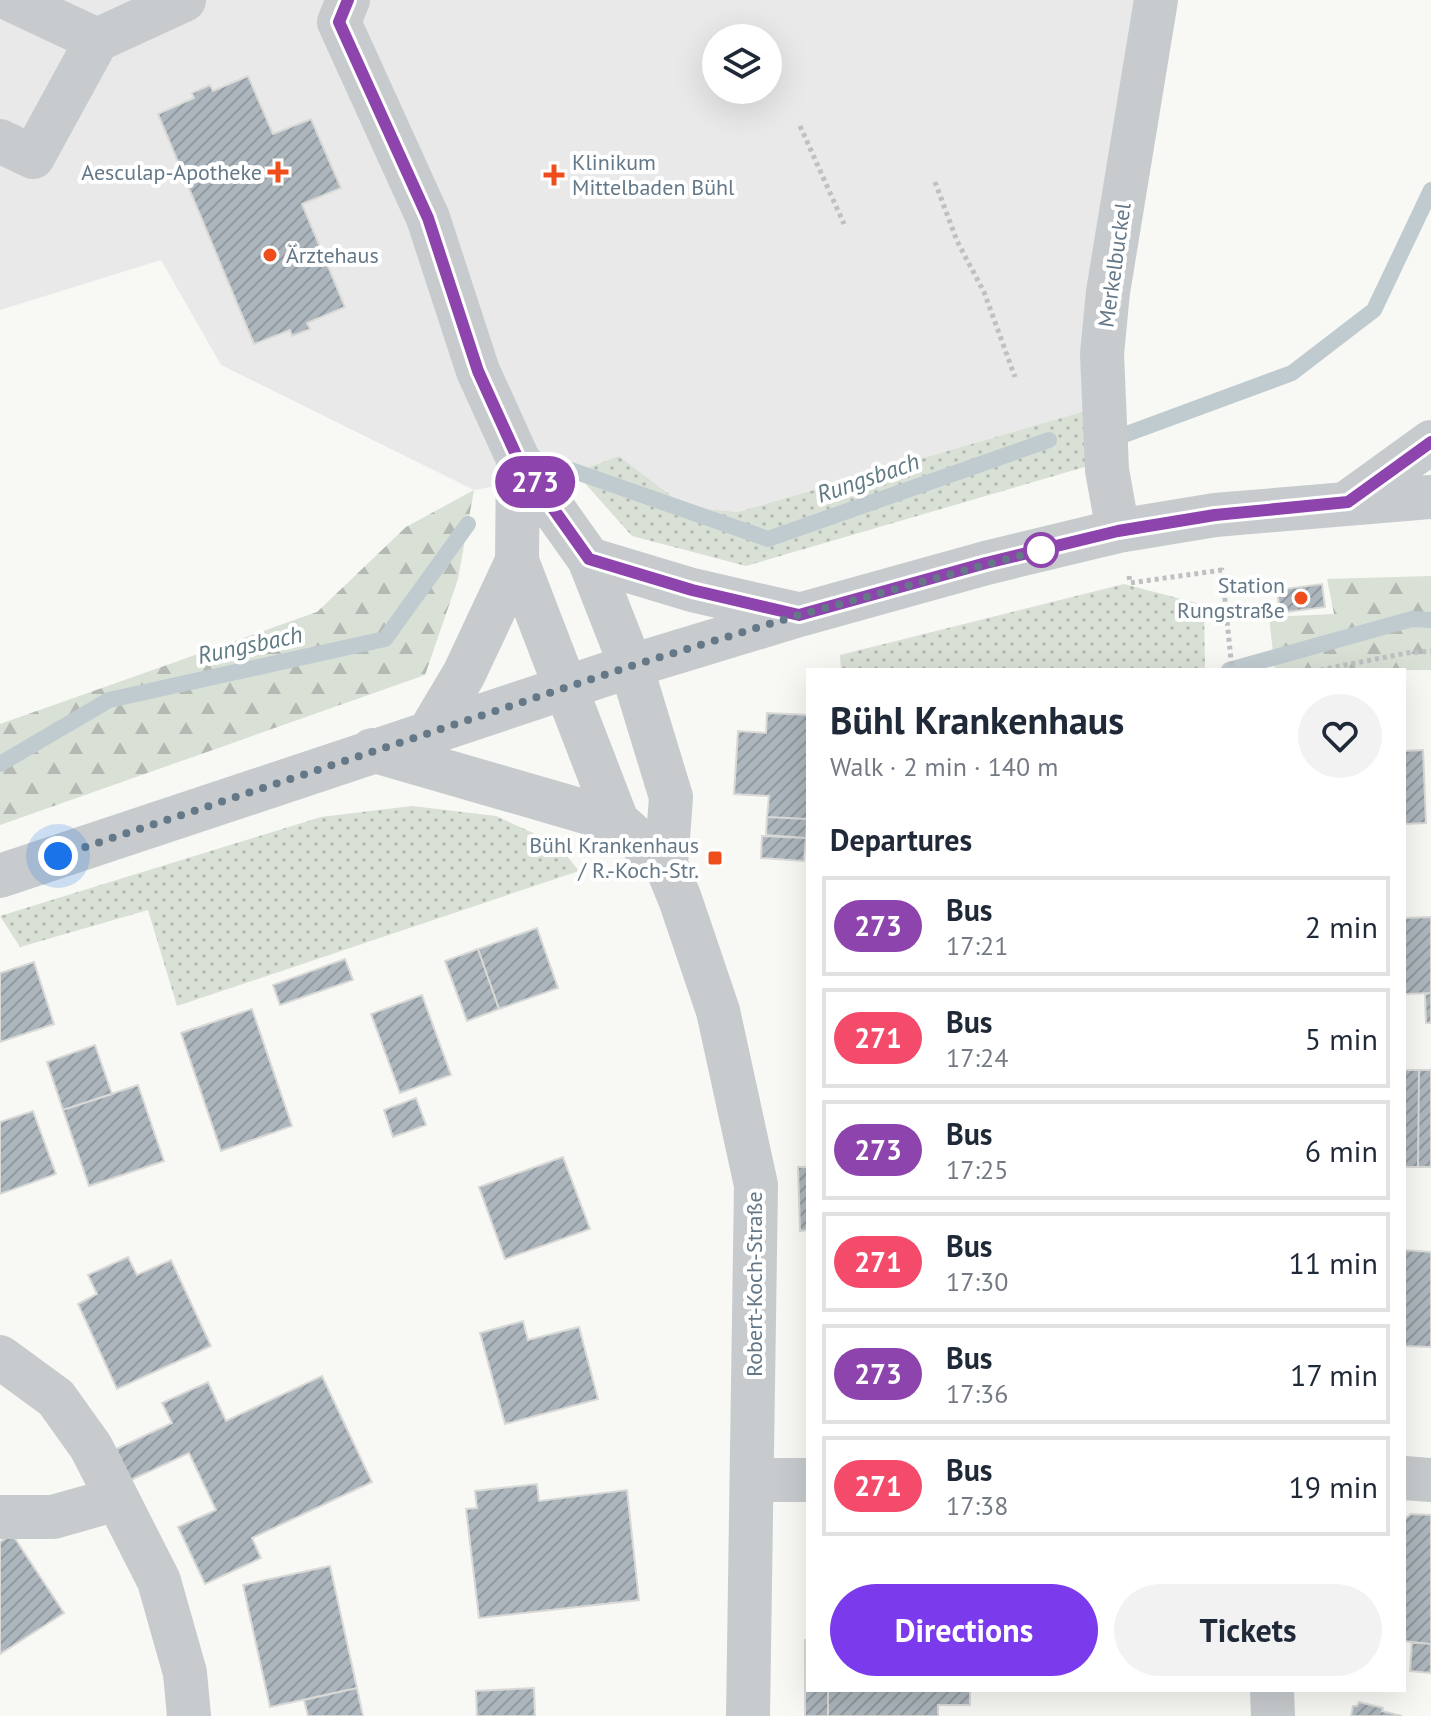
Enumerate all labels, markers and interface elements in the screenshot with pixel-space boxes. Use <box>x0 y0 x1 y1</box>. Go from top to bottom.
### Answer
map controls <box>702 24 782 104</box>
button: layers <box>702 24 782 104</box>
place label: Klinikum Mittelbaden Bühl <box>572 148 735 201</box>
place label: Aesculap-Apotheke <box>81 158 262 186</box>
marker: Aesculap-Apotheke <box>269 163 287 181</box>
marker: Klinikum Mittelbaden Bühl <box>543 164 565 186</box>
street label: Merkelbuckel <box>1091 200 1137 329</box>
place label: Ärztehaus <box>286 241 379 269</box>
marker: Ärztehaus <box>261 246 279 264</box>
water label: Rungsbach <box>812 446 923 510</box>
line badge: 273 <box>489 456 581 508</box>
text: 273 <box>511 463 559 500</box>
unlabelled marker <box>1024 533 1058 567</box>
place label: Station Rungstraße <box>1177 571 1285 624</box>
marker: Station Rungstraße <box>1292 589 1310 607</box>
water label: Rungsbach <box>195 618 305 671</box>
button: heart <box>1298 694 1382 778</box>
text: Bühl Krankenhaus <box>830 695 1124 744</box>
text: Walk · 2 min · 140 m <box>830 750 1058 783</box>
text: Departures <box>830 820 972 859</box>
place label: Bühl Krankenhaus / R.-Koch-Str. <box>529 831 699 884</box>
your location <box>38 836 78 876</box>
marker: Bühl Krankenhaus / R.-Koch-Str. <box>706 849 724 867</box>
text: Bus <box>946 890 993 929</box>
text: 273 <box>854 907 902 944</box>
text: 2 min <box>1305 907 1378 946</box>
text: 17:21 <box>946 929 1008 962</box>
text: Bus <box>946 1002 993 1041</box>
text: 271 <box>854 1019 902 1056</box>
text: 5 min <box>1305 1019 1378 1058</box>
text: 17:24 <box>946 1041 1008 1074</box>
text: Bus <box>946 1114 993 1153</box>
text: 273 <box>854 1131 902 1168</box>
text: 6 min <box>1305 1131 1378 1170</box>
text: 17:25 <box>946 1153 1008 1186</box>
street label: Robert-Koch-Straße <box>740 1191 768 1377</box>
text: Bus <box>946 1226 993 1265</box>
text: 271 <box>854 1243 902 1280</box>
text: 11 min <box>1288 1243 1378 1282</box>
text: 17:30 <box>946 1265 1008 1298</box>
text: Bus <box>946 1338 993 1377</box>
text: 273 <box>854 1355 902 1392</box>
text: 17 min <box>1290 1355 1378 1394</box>
text: 17:36 <box>946 1377 1008 1410</box>
text: Bus <box>946 1450 993 1489</box>
text: 271 <box>854 1467 902 1504</box>
text: 19 min <box>1288 1467 1378 1506</box>
text: 17:38 <box>946 1489 1008 1522</box>
button: Directions <box>830 1584 1098 1676</box>
button: Tickets <box>1114 1584 1382 1676</box>

